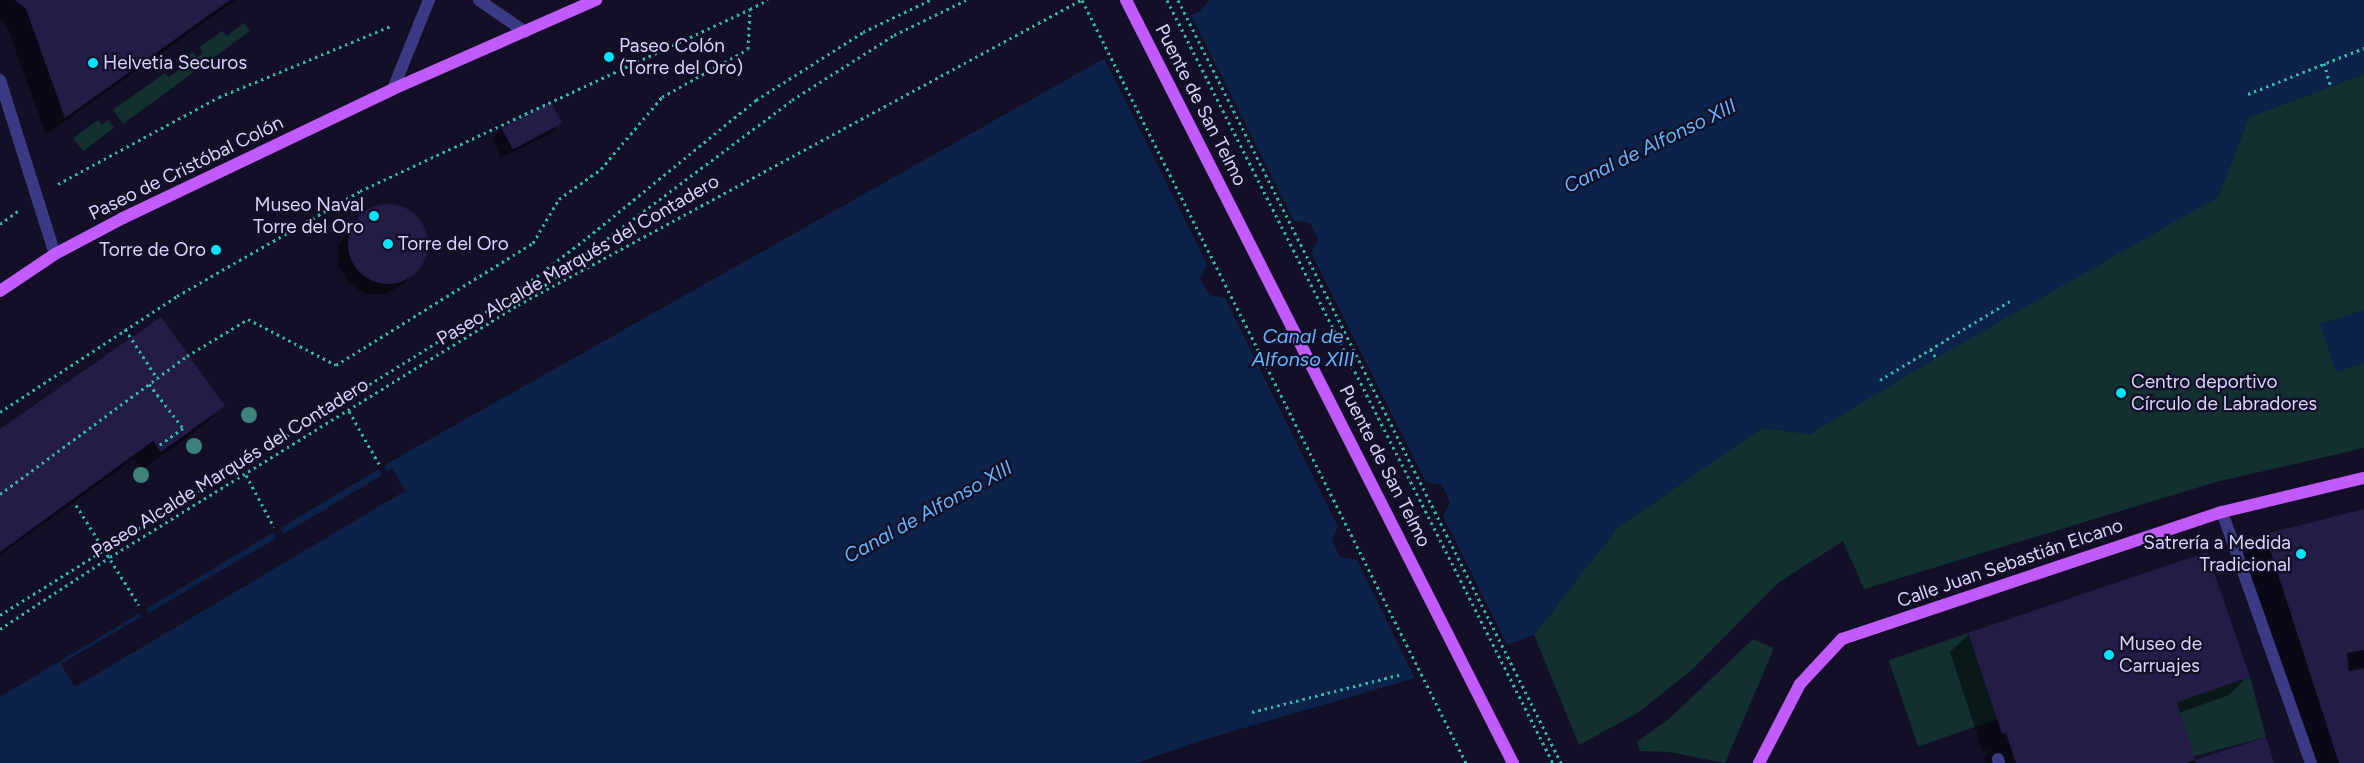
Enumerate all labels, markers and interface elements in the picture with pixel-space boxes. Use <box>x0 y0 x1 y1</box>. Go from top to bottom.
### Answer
street label: Puente de San Telmo <box>1150 20 1252 190</box>
place label: Paseo Colón (Torre del Oro) <box>619 35 743 79</box>
marker: Paseo Colón (Torre del Oro) <box>603 51 615 63</box>
place label: Helvetia Securos <box>103 52 247 74</box>
marker: Helvetia Securos <box>87 57 99 69</box>
water label: Canal de Alfonso XIII <box>1560 94 1740 198</box>
street label: Paseo de Cristóbal Colón <box>85 111 287 225</box>
street label: Paseo Alcalde Marqués del Contadero <box>433 170 723 350</box>
place label: Museo Naval Torre del Oro <box>253 194 364 238</box>
marker: Museo Naval Torre del Oro <box>368 210 380 222</box>
place label: Torre del Oro <box>398 233 509 255</box>
marker: Torre del Oro <box>382 238 394 250</box>
place label: Torre de Oro <box>99 239 206 261</box>
marker: Torre de Oro <box>210 244 222 256</box>
water label: Canal de Alfonso XIII <box>1252 325 1354 372</box>
place label: Centro deportivo Círculo de Labradores <box>2131 371 2317 415</box>
street label: Paseo Alcalde Marqués del Contadero <box>87 373 373 563</box>
street label: Puente de San Telmo <box>1334 381 1436 551</box>
marker: Centro deportivo Círculo de Labradores <box>2115 387 2127 399</box>
water label: Canal de Alfonso XIII <box>840 456 1016 568</box>
street label: Calle Juan Sebastián Elcano <box>1894 514 2126 612</box>
place label: Satrería a Medida Tradicional <box>2143 532 2291 576</box>
marker: Satrería a Medida Tradicional <box>2295 548 2307 560</box>
place label: Museo de Carruajes <box>2119 633 2202 677</box>
marker: Museo de Carruajes <box>2103 649 2115 661</box>

